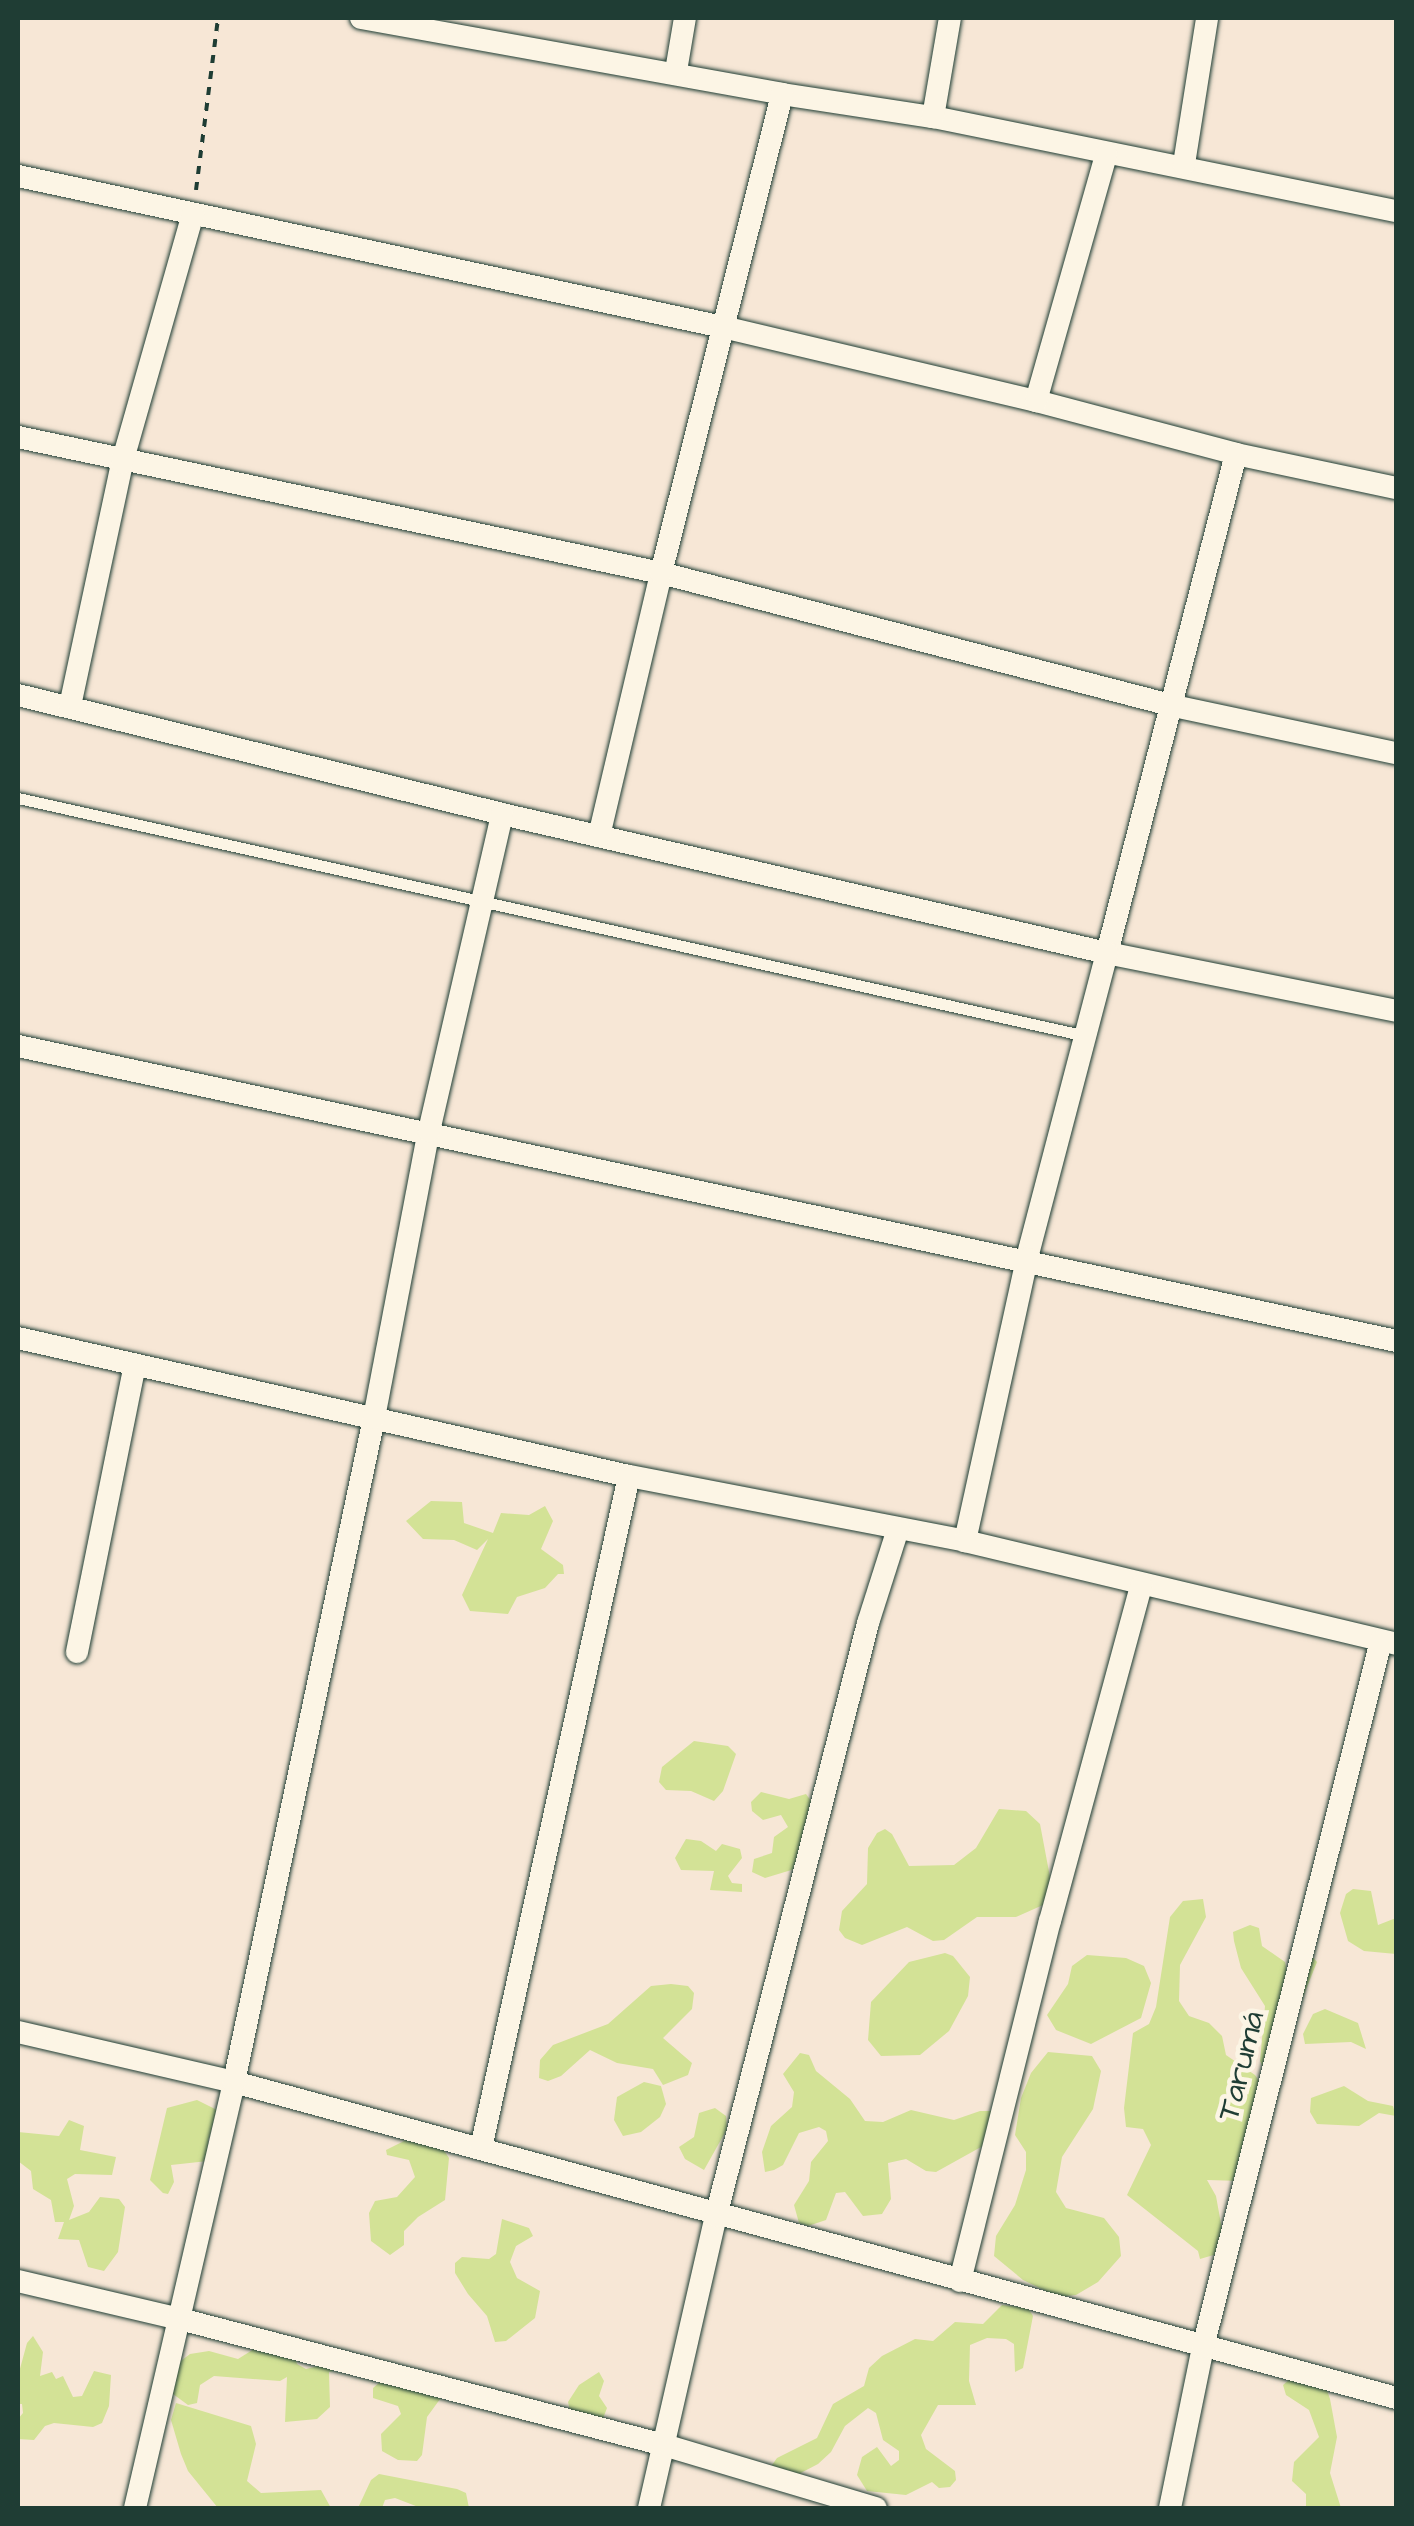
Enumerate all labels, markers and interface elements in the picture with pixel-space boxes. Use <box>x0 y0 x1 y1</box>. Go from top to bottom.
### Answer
street label: Tarumá <box>1210 2007 1274 2125</box>

